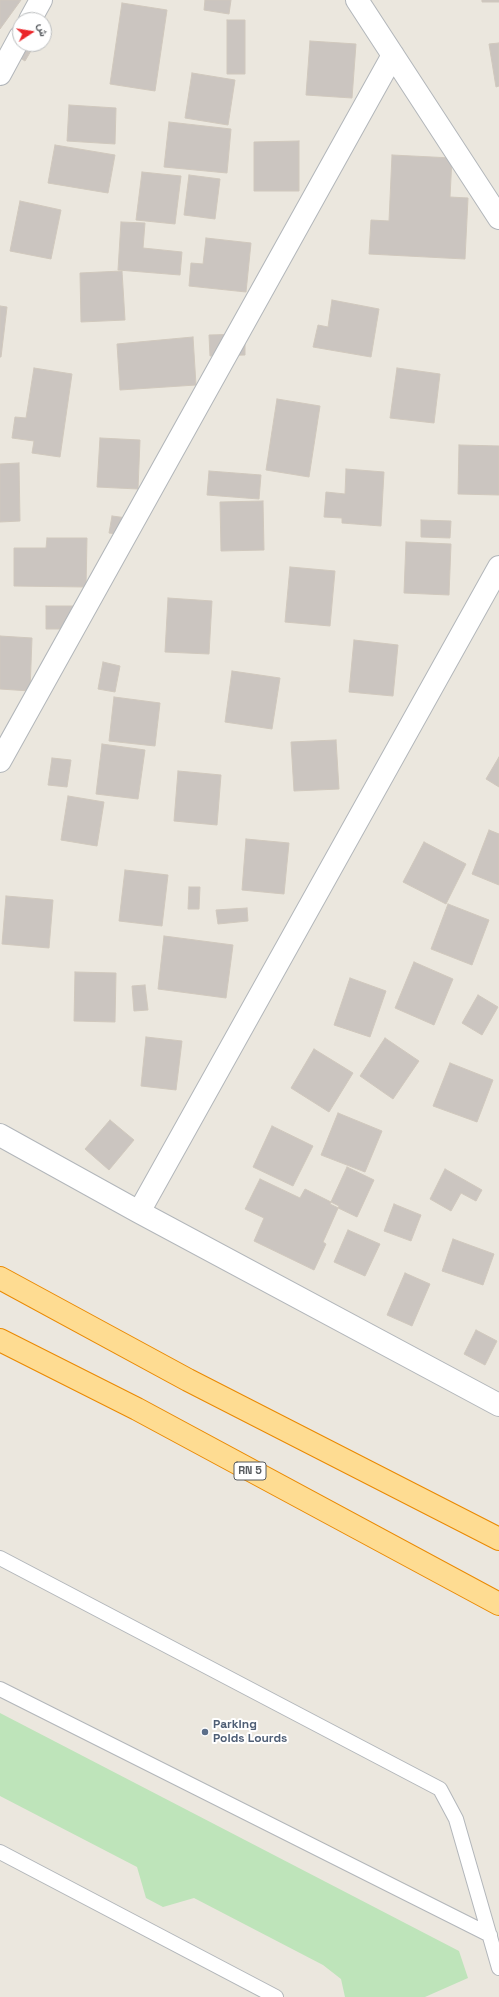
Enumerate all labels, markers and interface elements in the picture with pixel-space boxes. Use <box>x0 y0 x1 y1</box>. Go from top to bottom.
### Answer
north arrow <box>12 12 52 52</box>
text: ش <box>35 22 51 38</box>
road number: RN 5 <box>234 1462 266 1480</box>
place label: Parking Poids Lourds <box>213 1718 287 1746</box>
marker: Parking Poids Lourds <box>200 1727 210 1737</box>

